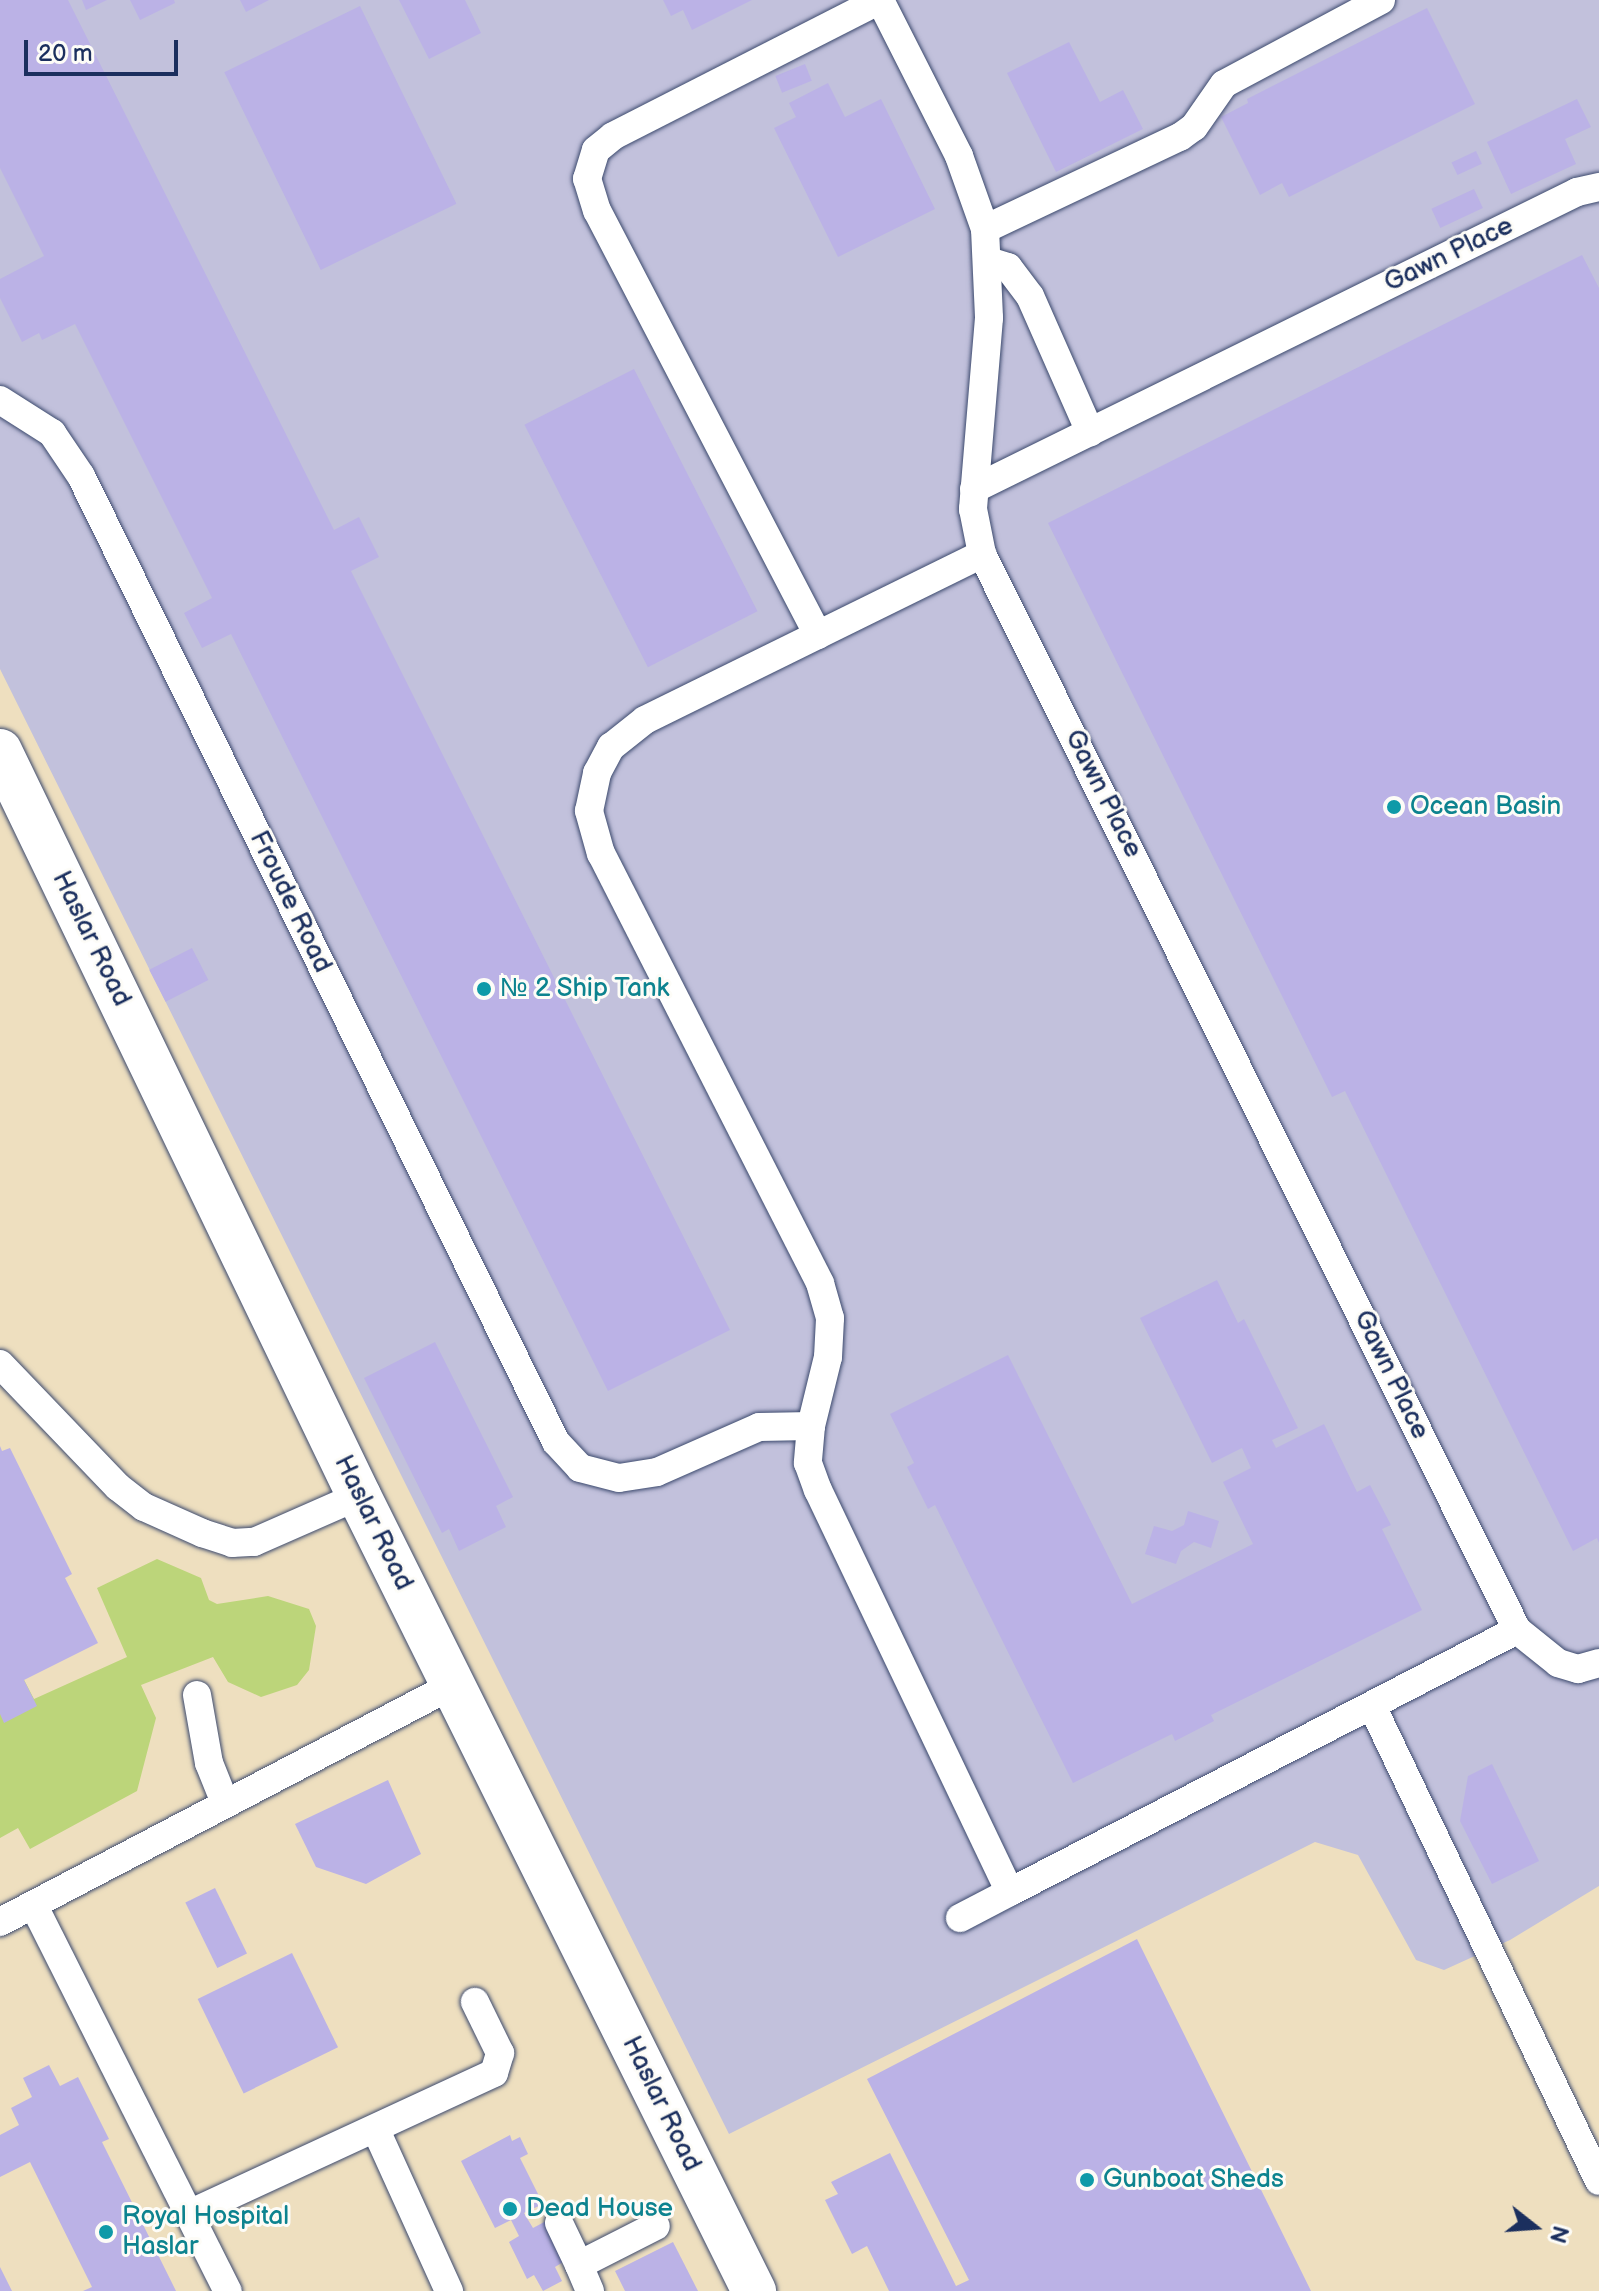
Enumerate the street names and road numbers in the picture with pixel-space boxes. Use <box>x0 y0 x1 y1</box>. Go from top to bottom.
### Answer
street label: Gawn Place <box>1380 210 1518 300</box>
street label: Gawn Place <box>1057 725 1149 863</box>
street label: Froude Road <box>242 826 338 978</box>
street label: Haslar Road <box>45 866 137 1012</box>
street label: Gawn Place <box>1346 1306 1436 1444</box>
street label: Haslar Road <box>327 1450 419 1596</box>
street label: Haslar Road <box>615 2031 707 2177</box>

